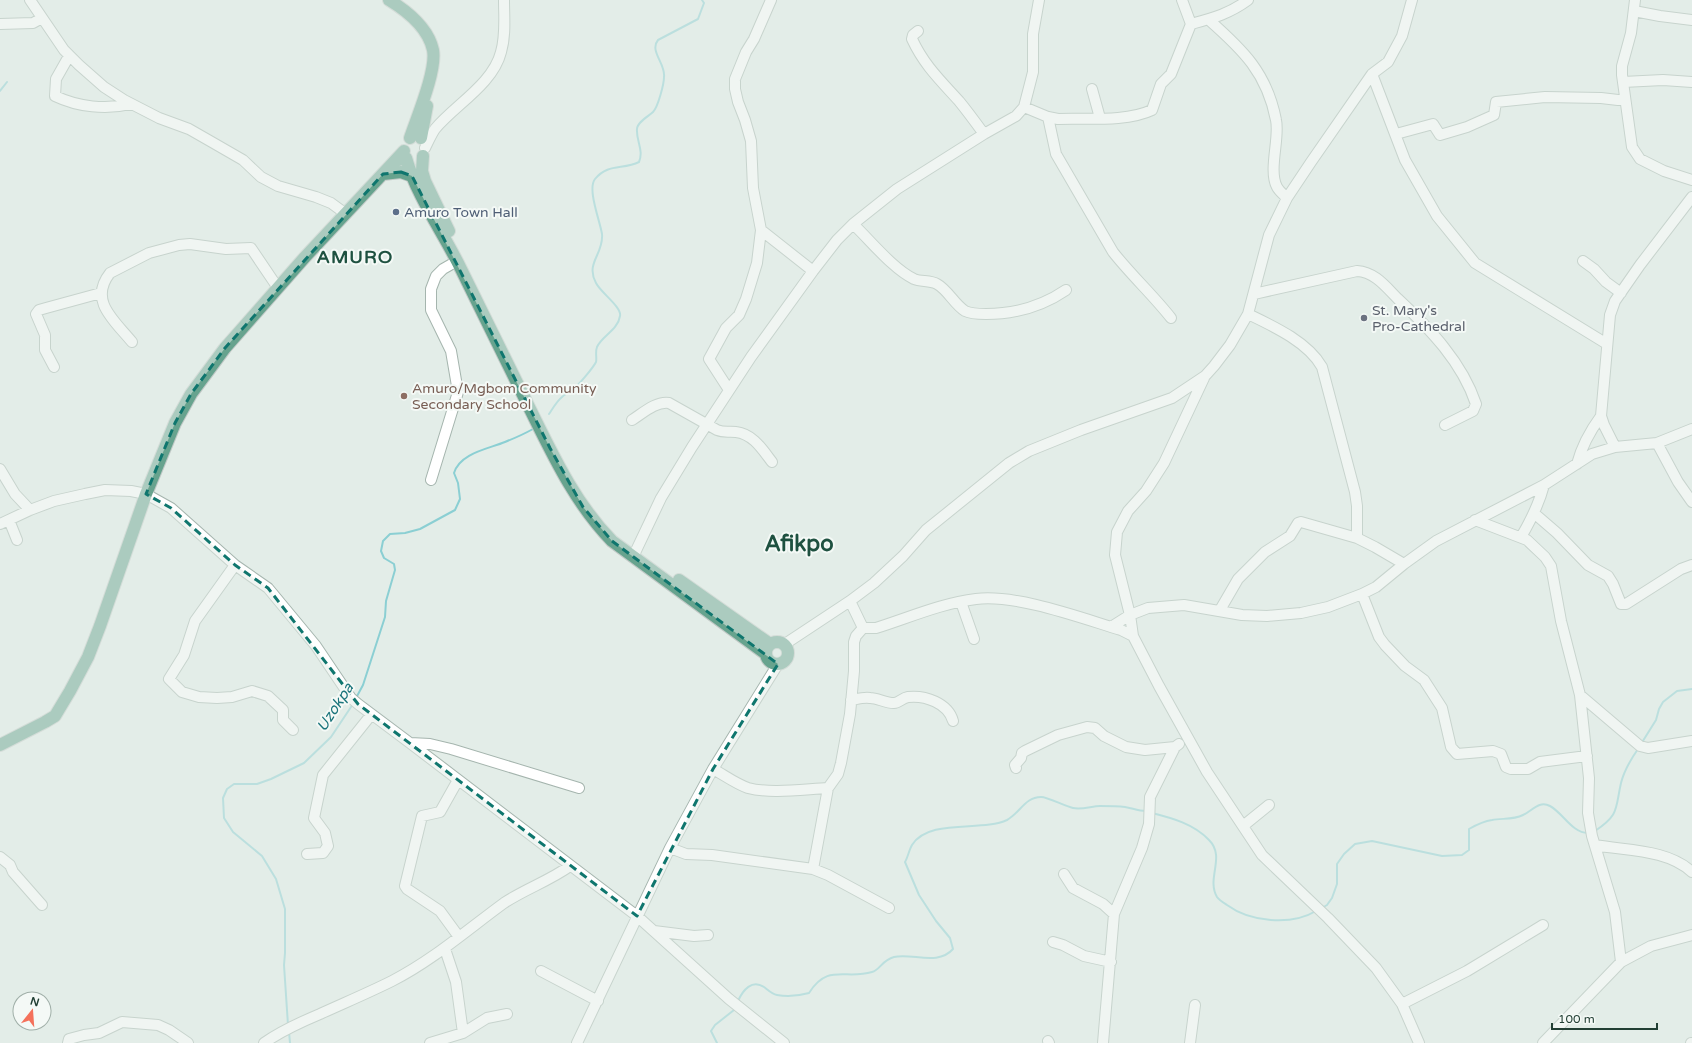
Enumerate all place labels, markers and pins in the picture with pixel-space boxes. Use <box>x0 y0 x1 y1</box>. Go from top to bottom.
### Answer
place label: Amuro Town Hall <box>404 204 518 221</box>
marker: Amuro Town Hall <box>391 207 401 217</box>
place label: St. Mary's Pro-Cathedral <box>1372 302 1465 335</box>
marker: St. Mary's Pro-Cathedral <box>1359 313 1369 323</box>
place label: Amuro/Mgbom Community Secondary School <box>412 380 597 413</box>
marker: Amuro/Mgbom Community Secondary School <box>399 391 409 401</box>

